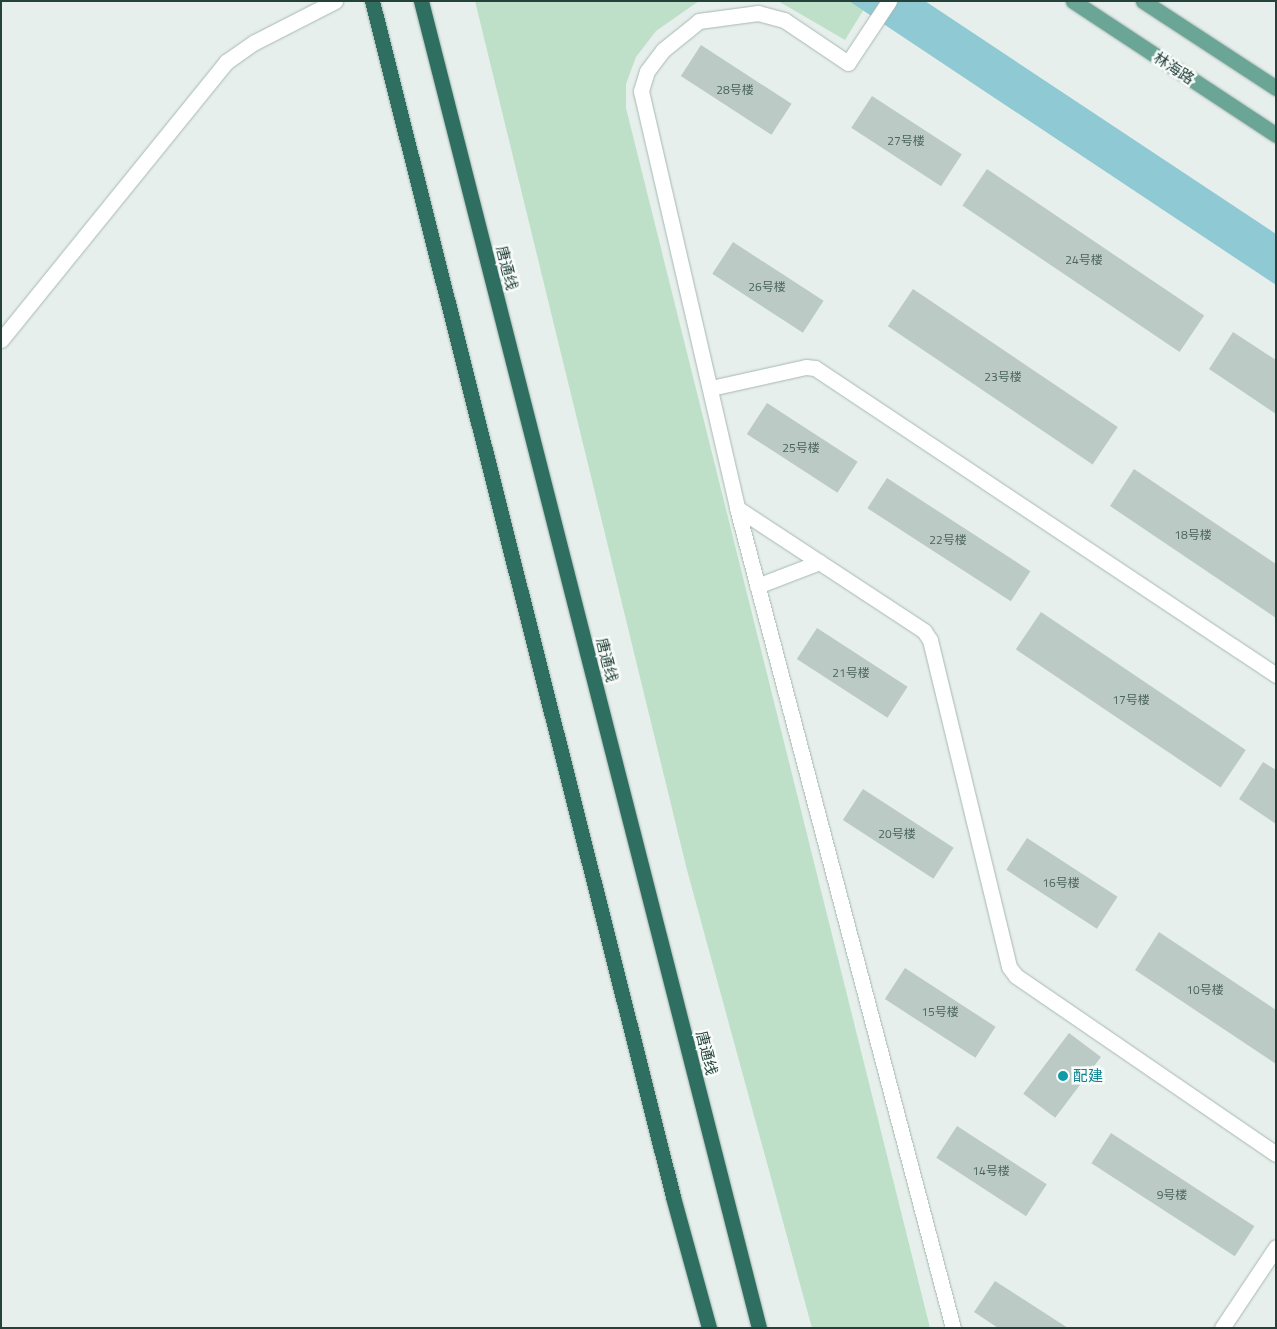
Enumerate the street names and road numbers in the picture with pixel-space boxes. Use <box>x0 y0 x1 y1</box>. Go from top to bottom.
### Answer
street label: 林海路 <box>1150 48 1198 88</box>
street label: 唐通线 <box>493 244 521 292</box>
street label: 唐通线 <box>593 636 621 684</box>
street label: 唐通线 <box>693 1029 721 1077</box>

